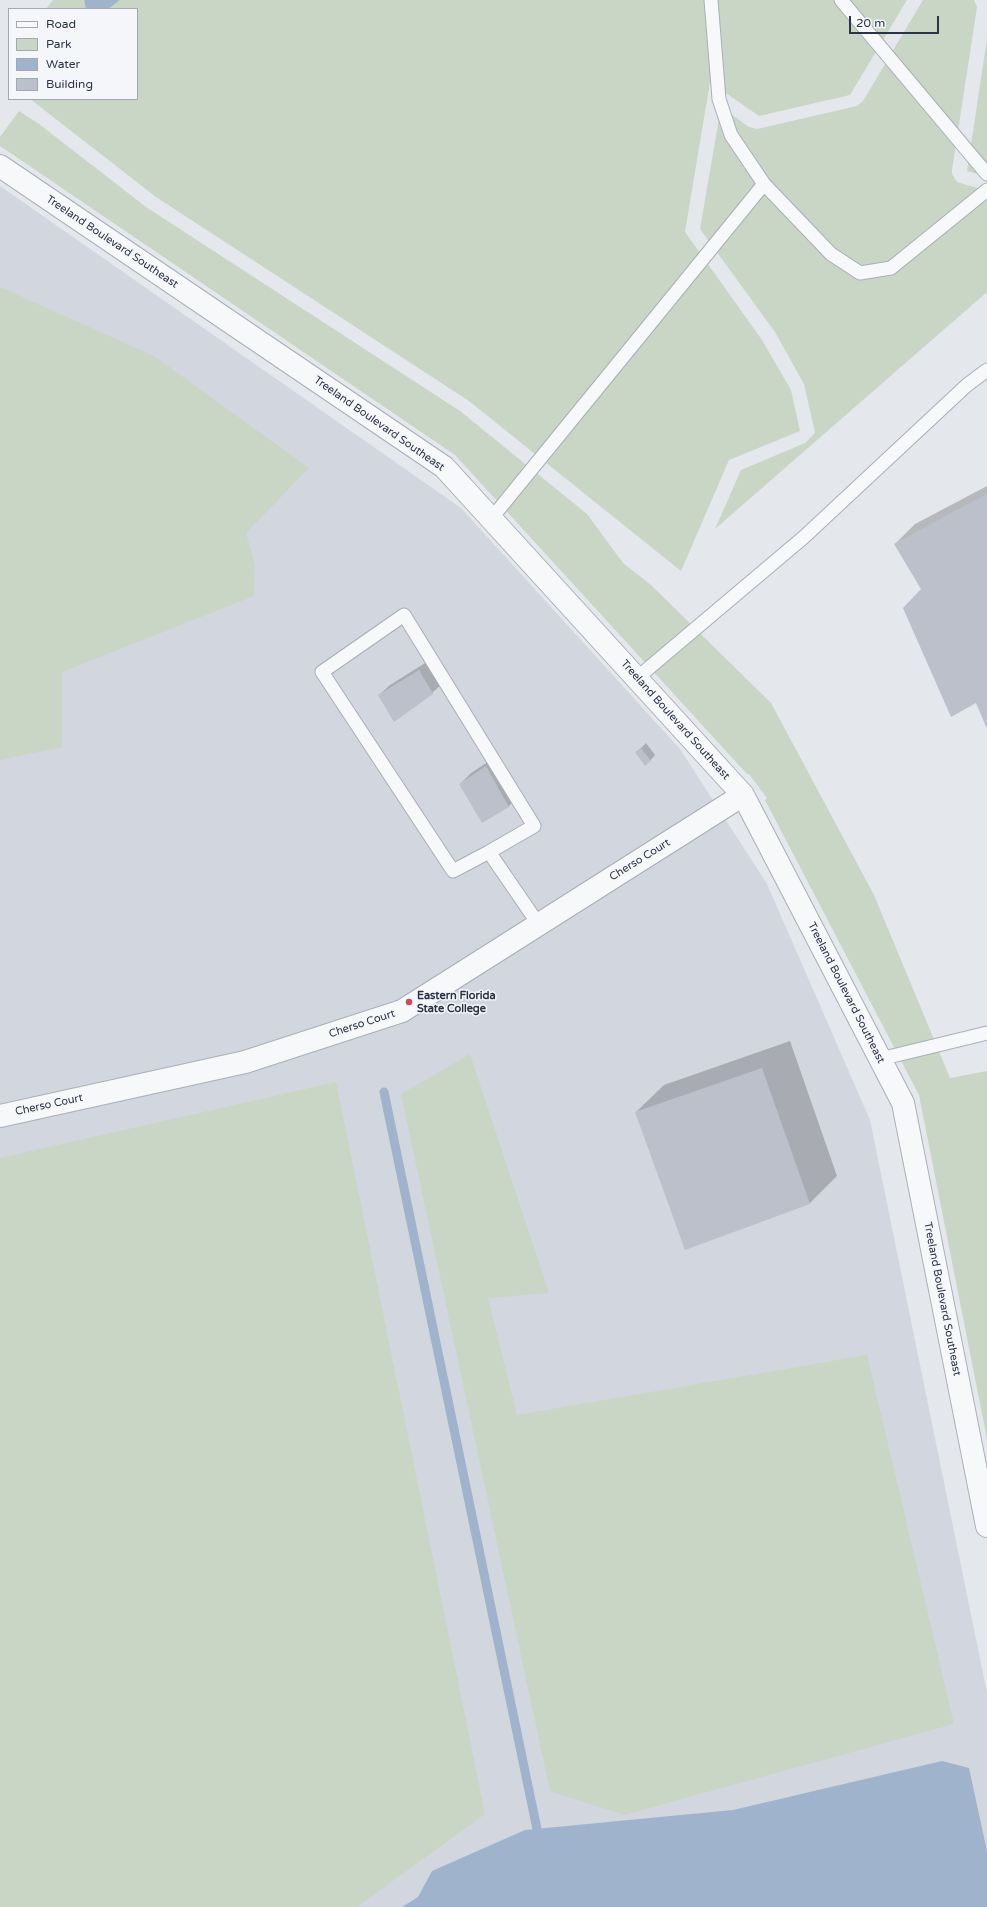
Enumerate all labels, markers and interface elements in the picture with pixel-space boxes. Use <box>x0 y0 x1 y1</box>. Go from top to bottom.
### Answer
legend <box>8 8 138 100</box>
scale bar <box>851 8 941 34</box>
text: 20 m <box>856 16 885 30</box>
text: Road <box>46 17 76 31</box>
text: Park <box>46 37 72 51</box>
text: Water <box>46 57 80 71</box>
text: Building <box>46 77 93 91</box>
street label: Treeland Boulevard Southeast <box>43 193 181 291</box>
street label: Treeland Boulevard Southeast <box>311 374 447 474</box>
street label: Treeland Boulevard Southeast <box>618 657 732 783</box>
street label: Cherso Court <box>607 836 673 884</box>
street label: Treeland Boulevard Southeast <box>805 920 887 1066</box>
place label: Eastern Florida State College <box>417 989 496 1015</box>
marker: Eastern Florida State College <box>404 997 414 1007</box>
street label: Cherso Court <box>327 1007 397 1041</box>
street label: Cherso Court <box>14 1091 84 1119</box>
street label: Treeland Boulevard Southeast <box>921 1221 963 1377</box>

